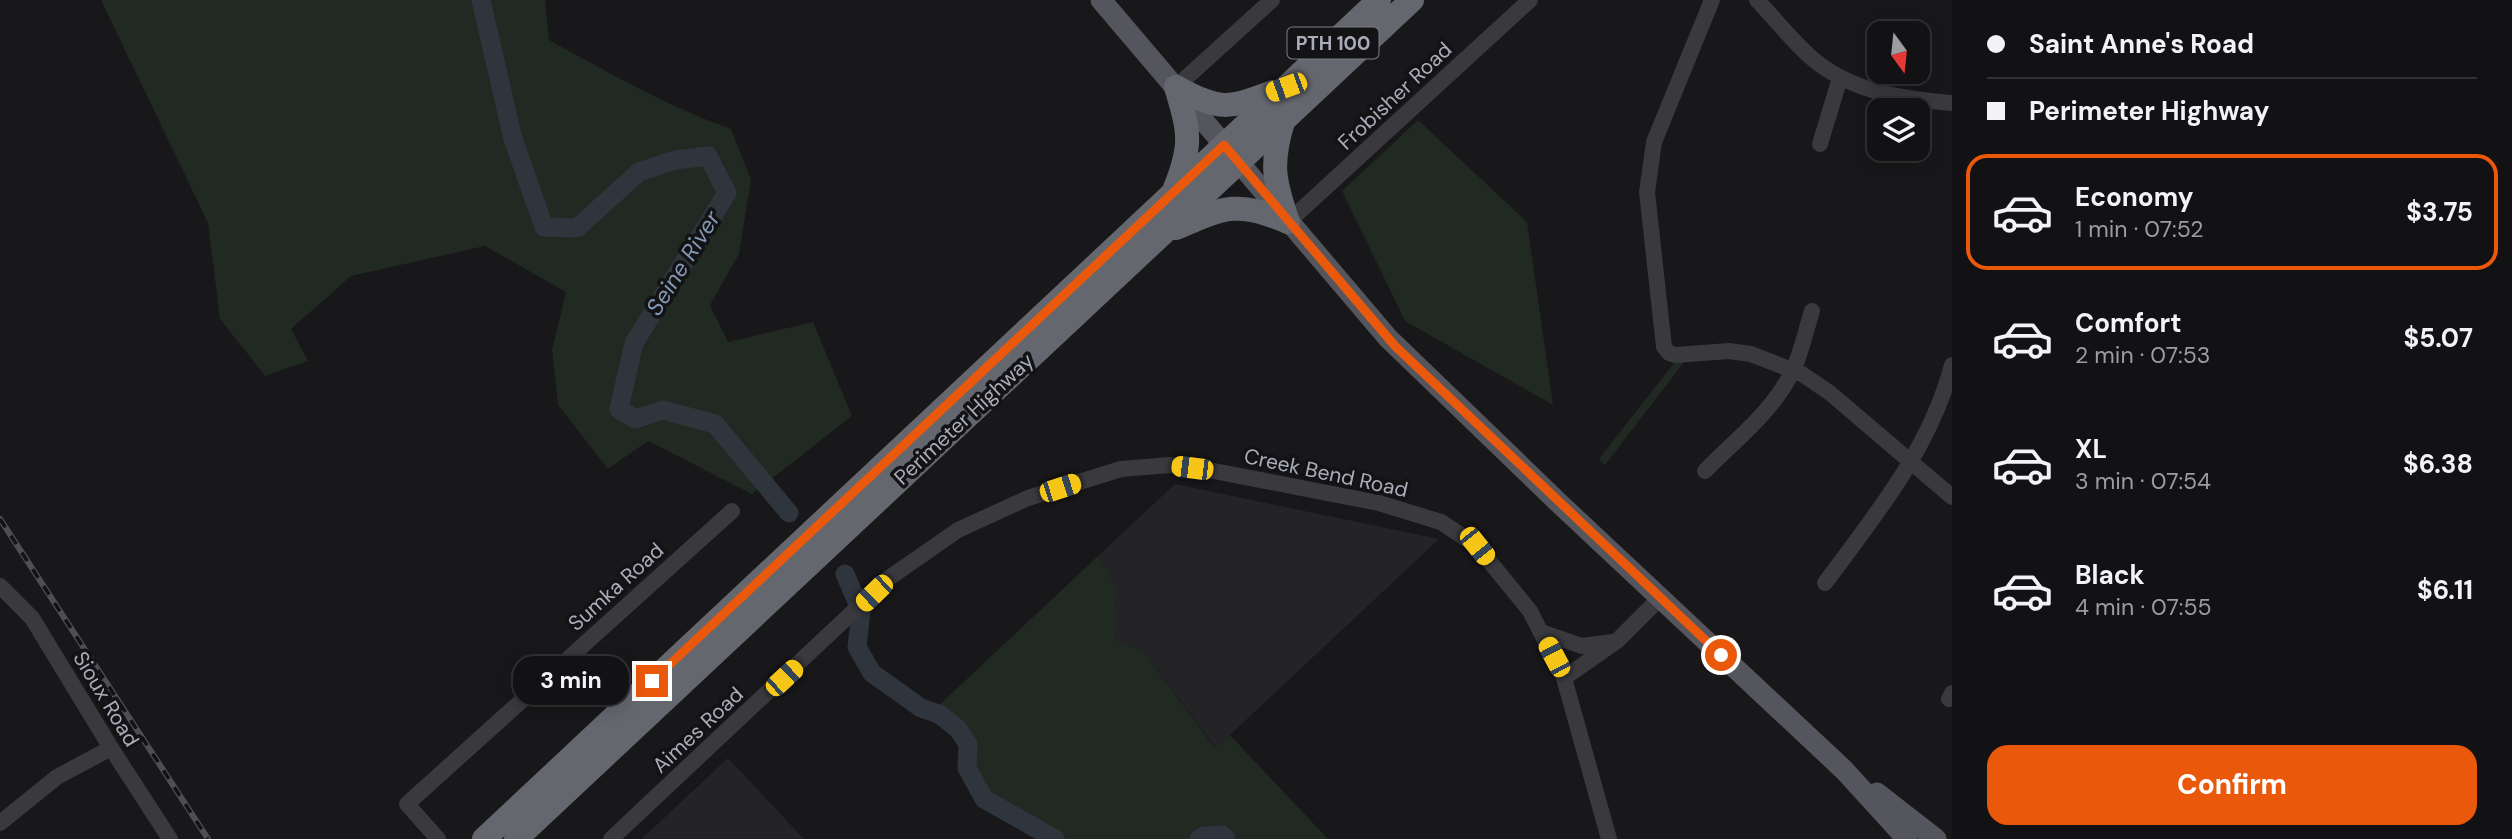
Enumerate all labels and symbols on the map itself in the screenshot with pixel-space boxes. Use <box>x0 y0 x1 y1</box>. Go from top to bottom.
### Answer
north arrow <box>1867 21 1930 84</box>
road number: PTH 100 <box>1288 28 1378 58</box>
street label: Frobisher Road <box>1332 36 1458 156</box>
car <box>1263 70 1310 104</box>
water label: Seine River <box>639 204 728 321</box>
street label: Perimeter Highway <box>888 347 1040 491</box>
street label: Creek Bend Road <box>1242 442 1410 504</box>
car <box>1170 455 1215 481</box>
car <box>1037 472 1084 504</box>
car <box>1456 523 1499 569</box>
street label: Sumka Road <box>562 537 670 637</box>
car <box>852 571 897 615</box>
car <box>1535 634 1574 680</box>
route start <box>1705 639 1737 671</box>
street label: Sioux Road <box>67 646 145 752</box>
callout: 3 min <box>512 656 628 706</box>
car <box>762 656 807 700</box>
route end <box>636 665 668 697</box>
street label: Aimes Road <box>647 681 749 779</box>

